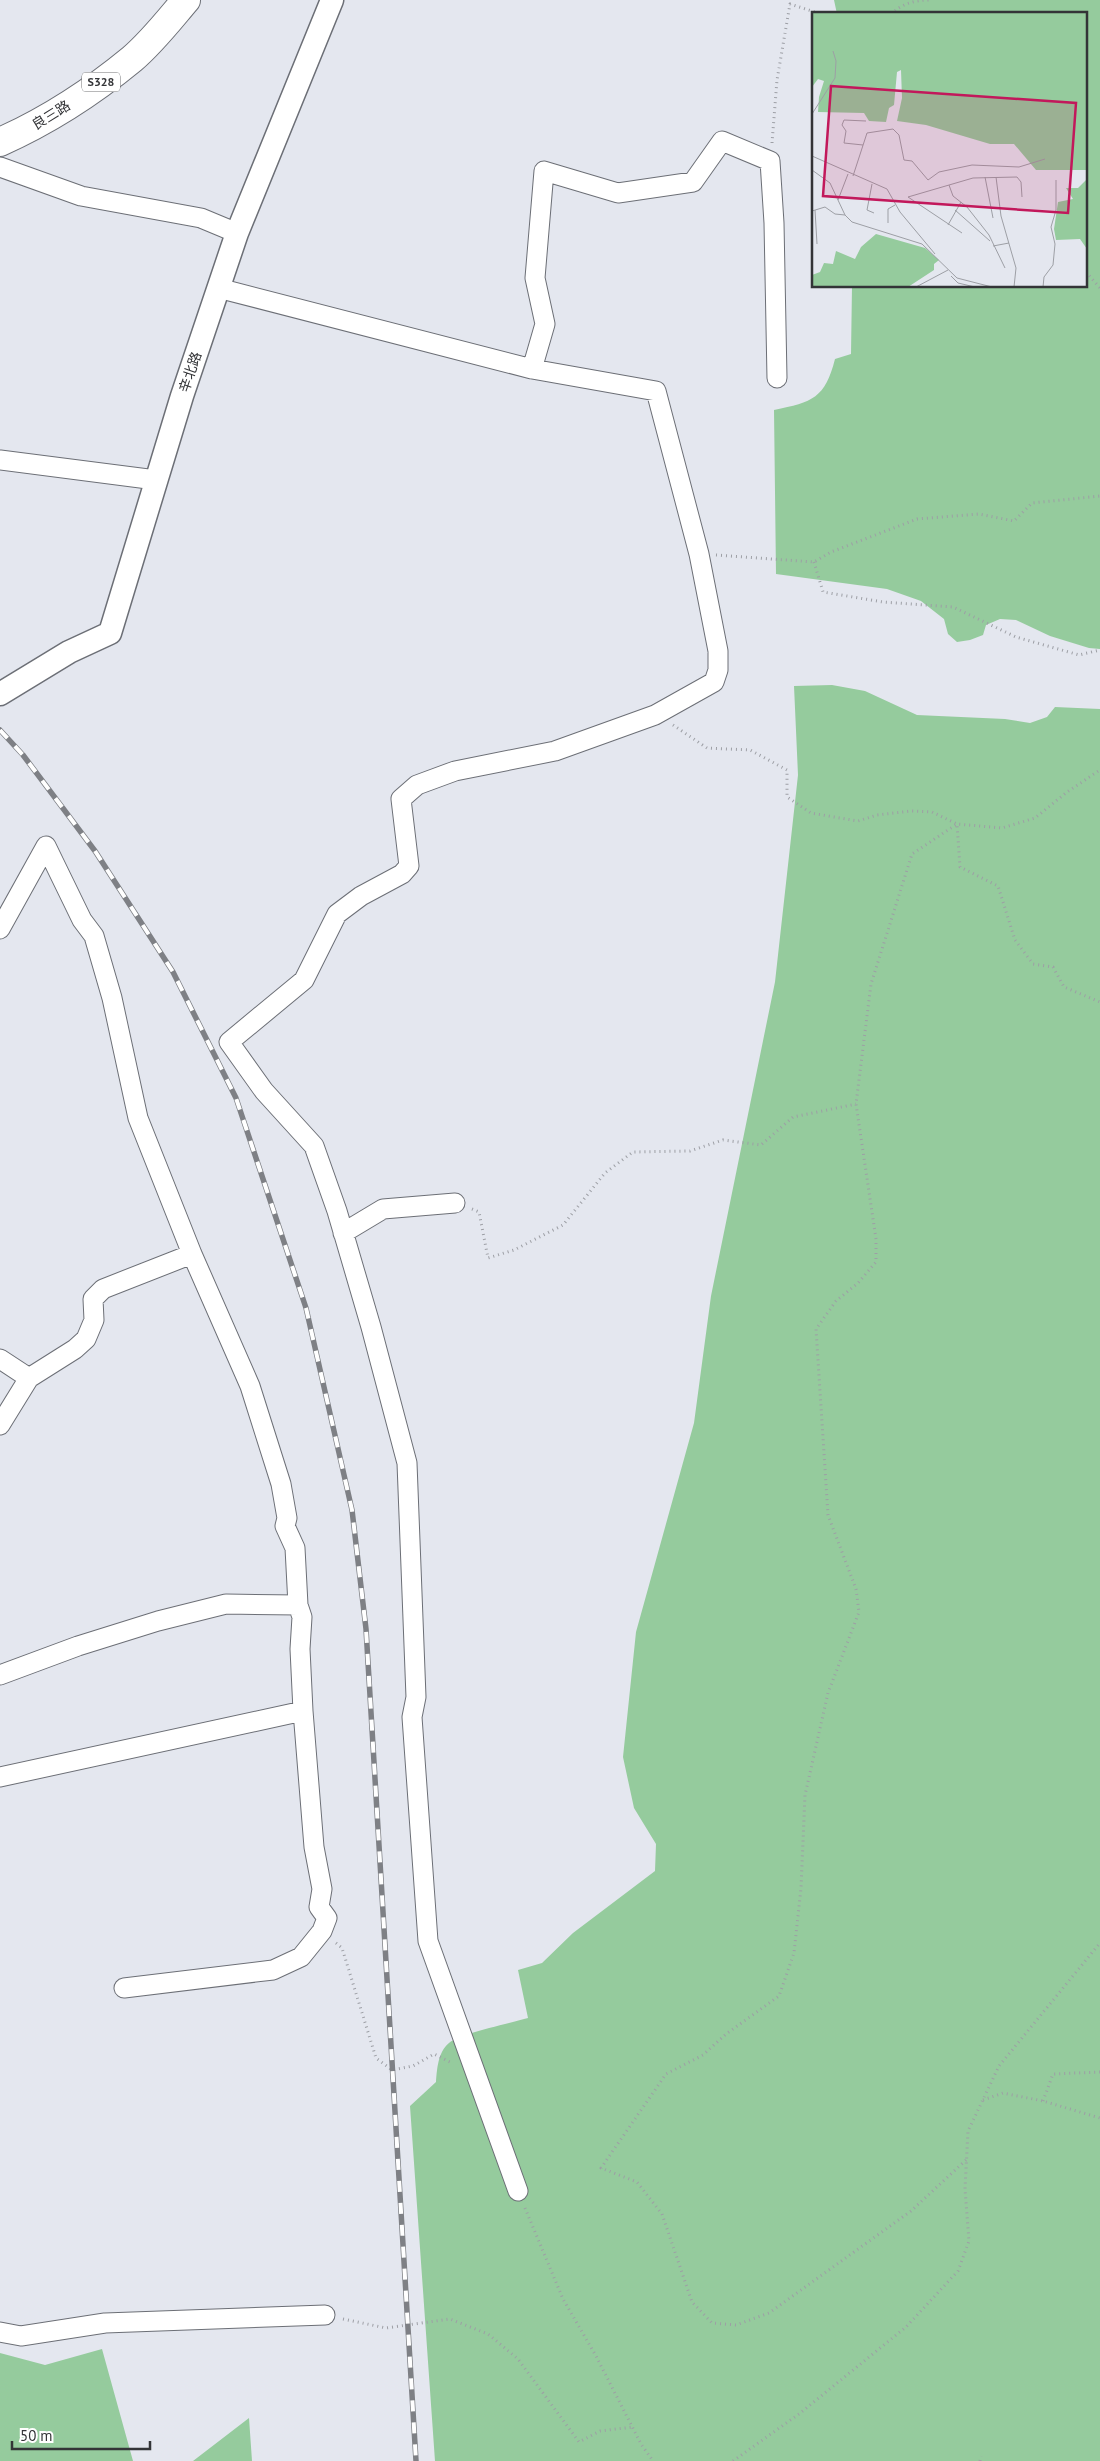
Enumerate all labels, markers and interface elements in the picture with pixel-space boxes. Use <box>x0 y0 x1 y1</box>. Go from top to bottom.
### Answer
inset map <box>812 12 1088 288</box>
road number: S328 <box>82 72 120 91</box>
street label: 良三路 <box>28 96 74 134</box>
street label: 辛北路 <box>175 349 205 395</box>
scale bar <box>12 2418 150 2450</box>
text: 50 m <box>20 2426 53 2445</box>

